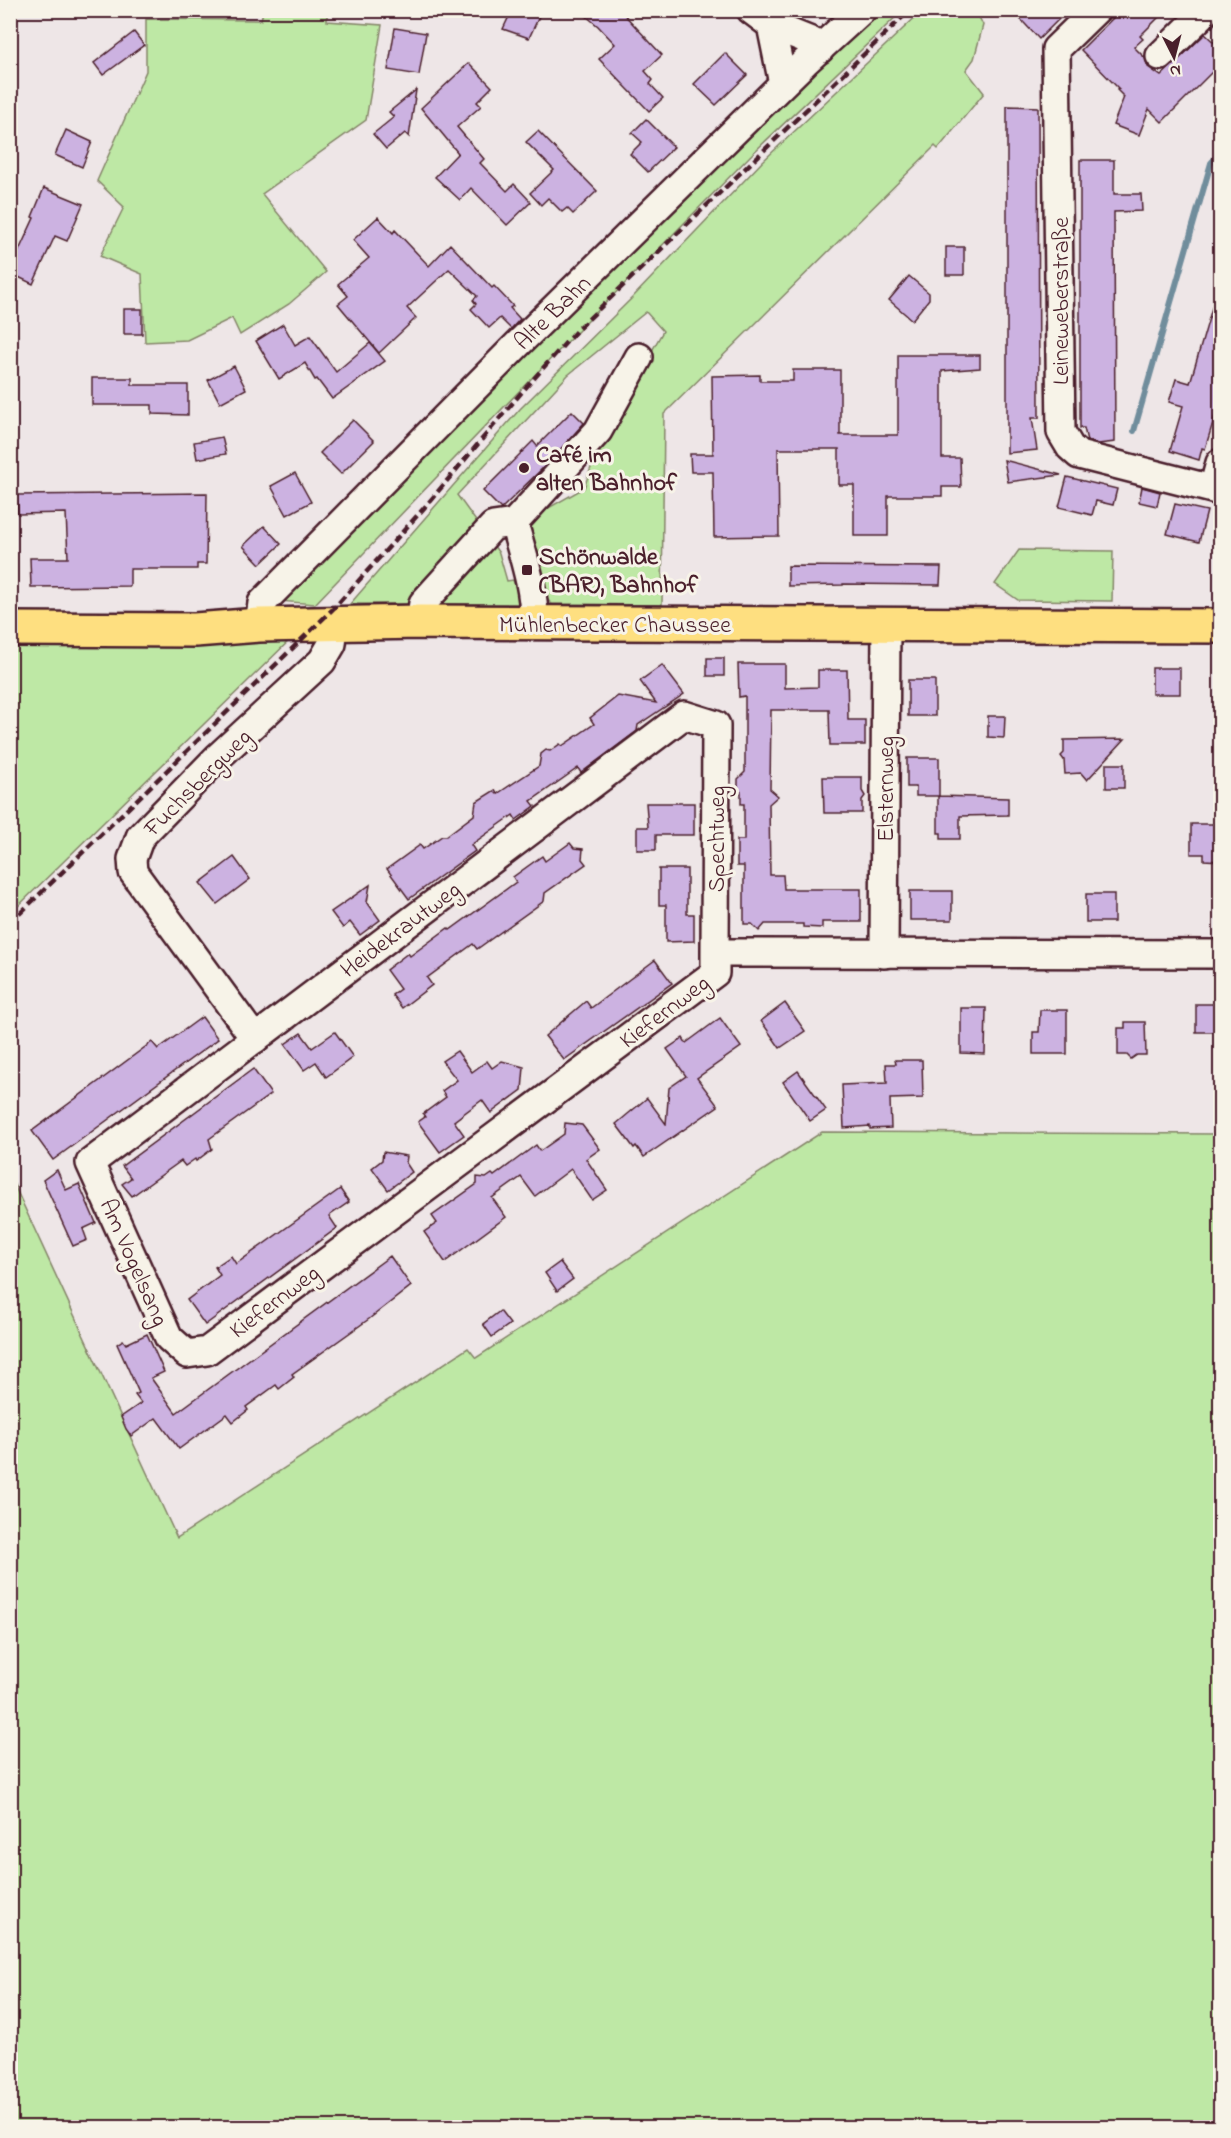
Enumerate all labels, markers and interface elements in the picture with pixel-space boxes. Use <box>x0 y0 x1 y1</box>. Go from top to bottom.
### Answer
north arrow <box>1144 27 1204 87</box>
text: N <box>1169 57 1182 82</box>
street label: Leineweberstraße <box>1045 217 1080 385</box>
street label: Alte Bahn <box>507 268 600 360</box>
place label: Café im alten Bahnhof <box>536 439 678 502</box>
marker: Café im alten Bahnhof <box>517 461 531 475</box>
place label: Schönwalde (BAR), Bahnhof <box>539 541 699 604</box>
marker: Schönwalde (BAR), Bahnhof <box>520 563 534 577</box>
street label: Mühlenbecker Chaussee <box>499 609 731 644</box>
street label: Fuchsbergweg <box>136 722 261 847</box>
street label: Elsternweg <box>870 736 905 842</box>
street label: Spechtweg <box>701 786 736 892</box>
street label: Heidekrautweg <box>334 874 469 988</box>
street label: Kiefernweg <box>613 967 718 1059</box>
street label: Am Vogelsang <box>89 1194 176 1333</box>
street label: Kiefernweg <box>223 1257 328 1349</box>

